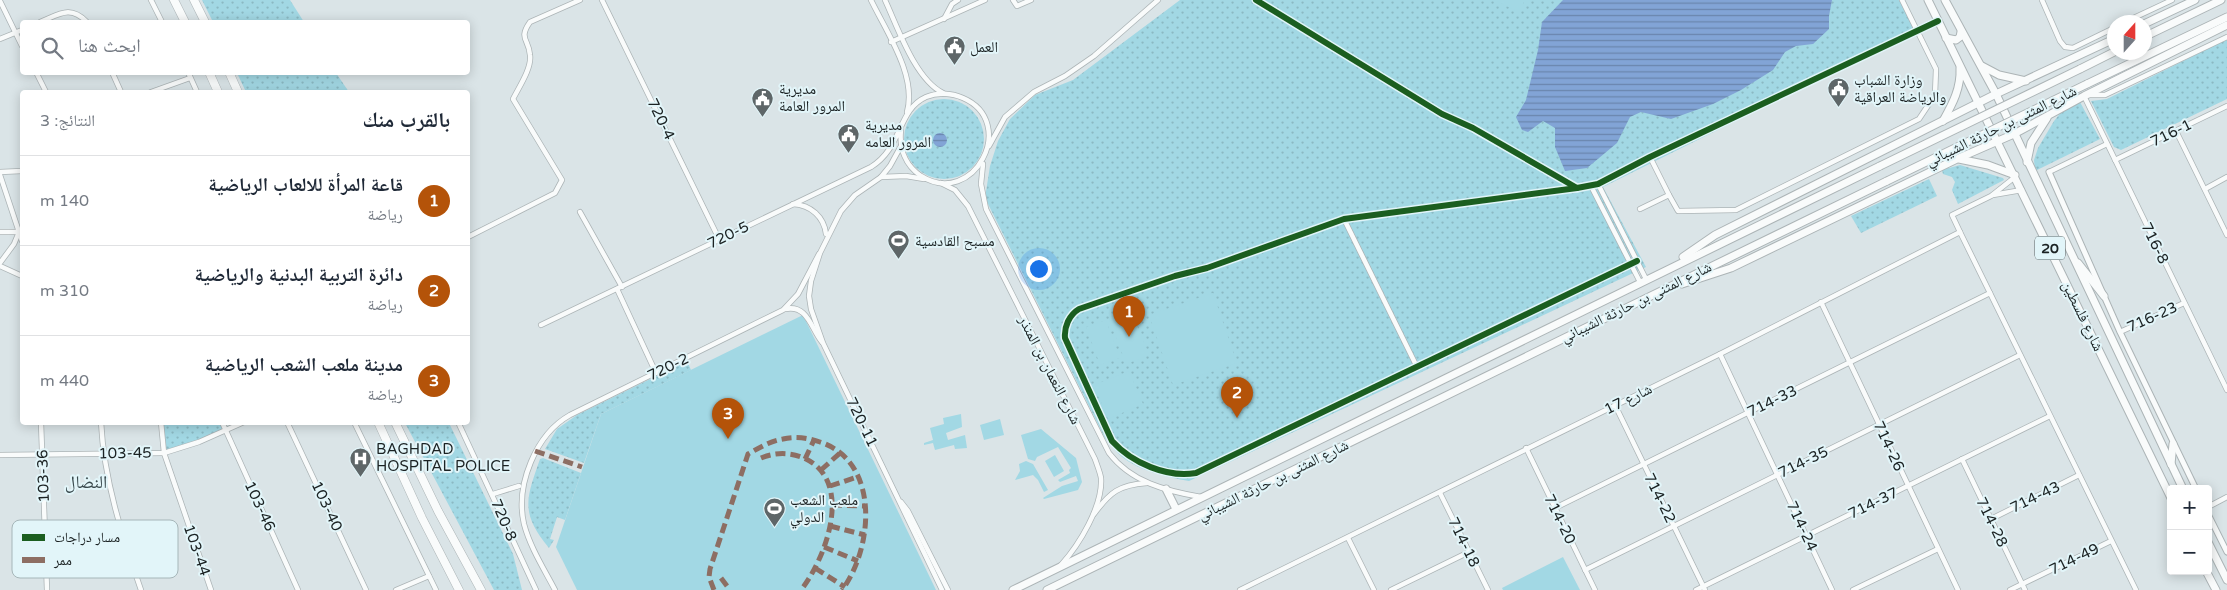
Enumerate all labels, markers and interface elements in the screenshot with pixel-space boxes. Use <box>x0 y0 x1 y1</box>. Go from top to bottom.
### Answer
north arrow <box>2107 15 2152 60</box>
search box <box>20 20 470 75</box>
icon: search <box>38 34 66 62</box>
text: ابحث هنا <box>78 35 141 57</box>
public building icon: العمل <box>942 35 966 66</box>
place label: العمل <box>970 38 998 57</box>
place label: وزارة الشباب والرياضة العراقية <box>1854 71 1946 106</box>
public building icon: وزارة الشباب والرياضة العراقية <box>1826 77 1850 108</box>
place label: مديرية المرور العامة <box>779 80 845 115</box>
street label: شارع المثنى بن حارثة الشيباني <box>1923 82 2081 173</box>
public building icon: مديرية المرور العامة <box>751 86 775 117</box>
street label: 720-4 <box>643 95 679 143</box>
text: بالقرب منك <box>363 108 450 133</box>
text: النتائج: 3 <box>40 111 95 131</box>
street label: 716-1 <box>2147 115 2195 151</box>
place label: مديرية المرور العامه <box>865 116 931 151</box>
public building icon: مديرية المرور العامه <box>837 122 861 153</box>
text: قاعة المرأة للالعاب الرياضية <box>208 174 403 196</box>
text: 140 m <box>40 191 89 211</box>
text: 1 <box>429 191 439 211</box>
text: رياضة <box>367 205 403 225</box>
street label: 720-5 <box>704 217 752 253</box>
street label: 716-8 <box>2137 219 2173 267</box>
sports icon: مسبح القادسية <box>887 229 911 260</box>
place label: مسبح القادسية <box>915 232 995 251</box>
road number: 20 <box>2035 237 2065 260</box>
your location <box>1026 256 1052 282</box>
street label: شارع المثنى بن حارثة الشيباني <box>1558 258 1716 349</box>
text: دائرة التربية البدنية والرياضية <box>194 264 403 286</box>
street label: شارع فلسطين <box>2057 278 2108 355</box>
text: 310 m <box>40 281 89 301</box>
text: 2 <box>429 281 439 301</box>
text: رياضة <box>367 295 403 315</box>
pin: 1 <box>1113 296 1145 337</box>
street label: 716-23 <box>2124 298 2180 336</box>
street label: شارع النعمان بن المنذر <box>1014 312 1085 428</box>
street label: 720-2 <box>644 349 692 385</box>
text: مدينة ملعب الشعب الرياضية <box>205 354 403 376</box>
text: 440 m <box>40 371 89 391</box>
text: 3 <box>429 371 439 391</box>
pin: 2 <box>1221 377 1253 418</box>
street label: شارع 17 <box>1601 380 1656 419</box>
street label: 714-33 <box>1744 381 1800 421</box>
text: رياضة <box>367 385 403 405</box>
street label: 720-11 <box>842 394 882 450</box>
pin: 3 <box>712 398 744 439</box>
street label: 714-26 <box>1870 418 1908 474</box>
street label: شارع المثنى بن حارثة الشيباني <box>1195 436 1353 527</box>
place label: BAGHDAD HOSPITAL POLICE <box>376 440 510 475</box>
street label: 714-35 <box>1775 442 1831 482</box>
street label: 103-45 <box>98 444 152 462</box>
hospital icon: BAGHDAD HOSPITAL POLICE <box>348 446 372 477</box>
street label: 103-36 <box>33 449 53 503</box>
street label: 714-22 <box>1640 470 1680 526</box>
district label: النضال <box>65 471 107 493</box>
street label: 714-43 <box>2007 477 2063 517</box>
street label: 103-46 <box>241 478 279 534</box>
street label: 103-40 <box>308 478 346 534</box>
street label: 714-37 <box>1845 483 1901 523</box>
map controls <box>2167 485 2212 575</box>
button: + <box>2167 485 2212 530</box>
place label: ملعب الشعب الدولي <box>790 491 858 529</box>
street label: 714-20 <box>1540 491 1580 547</box>
street label: 714-28 <box>1972 494 2012 550</box>
street label: 720-8 <box>487 496 521 544</box>
sports icon: ملعب الشعب الدولي <box>762 497 786 528</box>
street label: 714-24 <box>1783 498 1821 554</box>
street label: 714-18 <box>1444 514 1484 570</box>
legend <box>12 520 178 578</box>
street label: 103-44 <box>180 522 214 578</box>
text: مسار دراجات <box>54 529 120 546</box>
button: − <box>2167 530 2212 575</box>
street label: 714-49 <box>2046 539 2102 579</box>
text: ممر <box>53 552 72 569</box>

